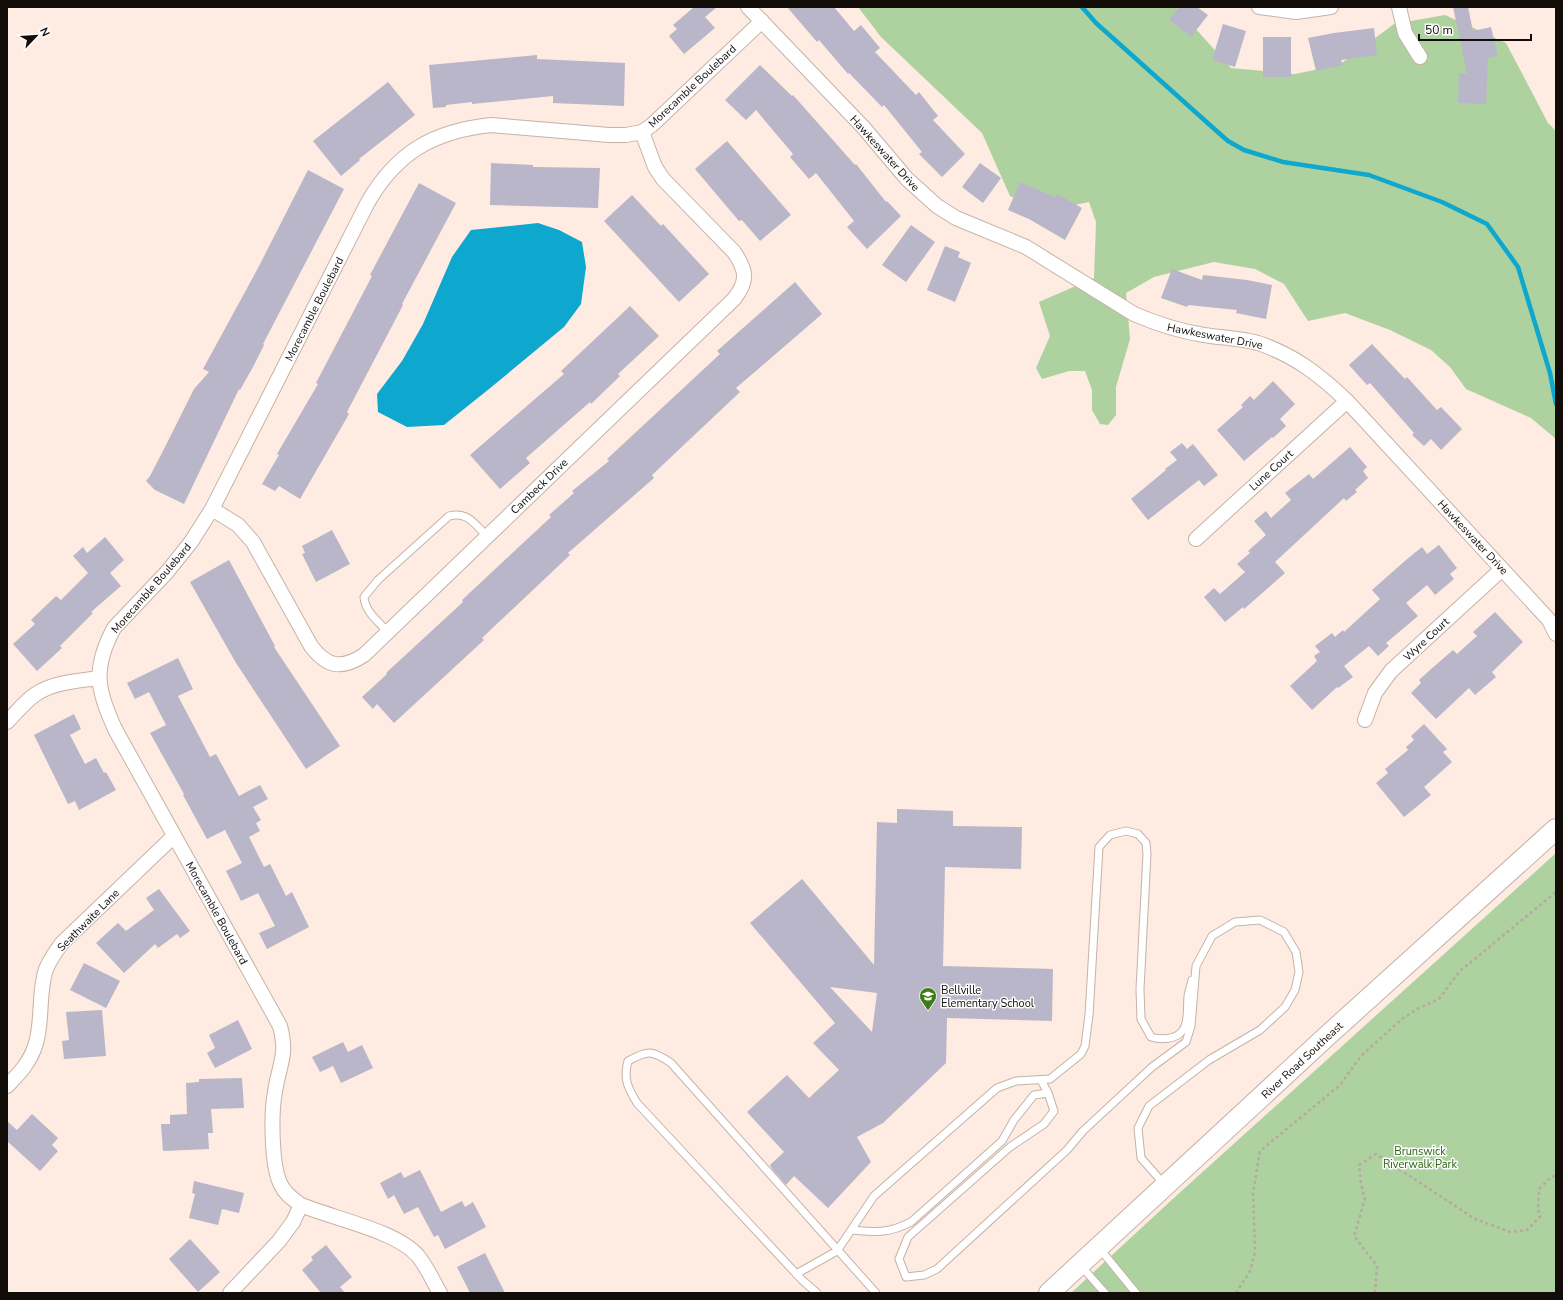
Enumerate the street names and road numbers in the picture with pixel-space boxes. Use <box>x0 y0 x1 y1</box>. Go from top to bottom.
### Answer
street label: Morecamble Boulebard <box>645 42 740 131</box>
street label: Hawkeswater Drive <box>847 112 923 195</box>
street label: Morecamble Boulebard <box>282 255 347 364</box>
street label: Hawkeswater Drive <box>1166 320 1264 353</box>
street label: Lune Court <box>1246 447 1297 494</box>
street label: Cambeck Drive <box>507 455 571 518</box>
street label: Hawkeswater Drive <box>1434 497 1511 578</box>
street label: Morecamble Boulebard <box>108 540 195 637</box>
street label: Wyre Court <box>1400 614 1453 664</box>
street label: Morecamble Boulebard <box>182 859 251 967</box>
street label: Seathwaite Lane <box>54 886 123 955</box>
street label: River Road Southeast <box>1258 1018 1346 1102</box>

